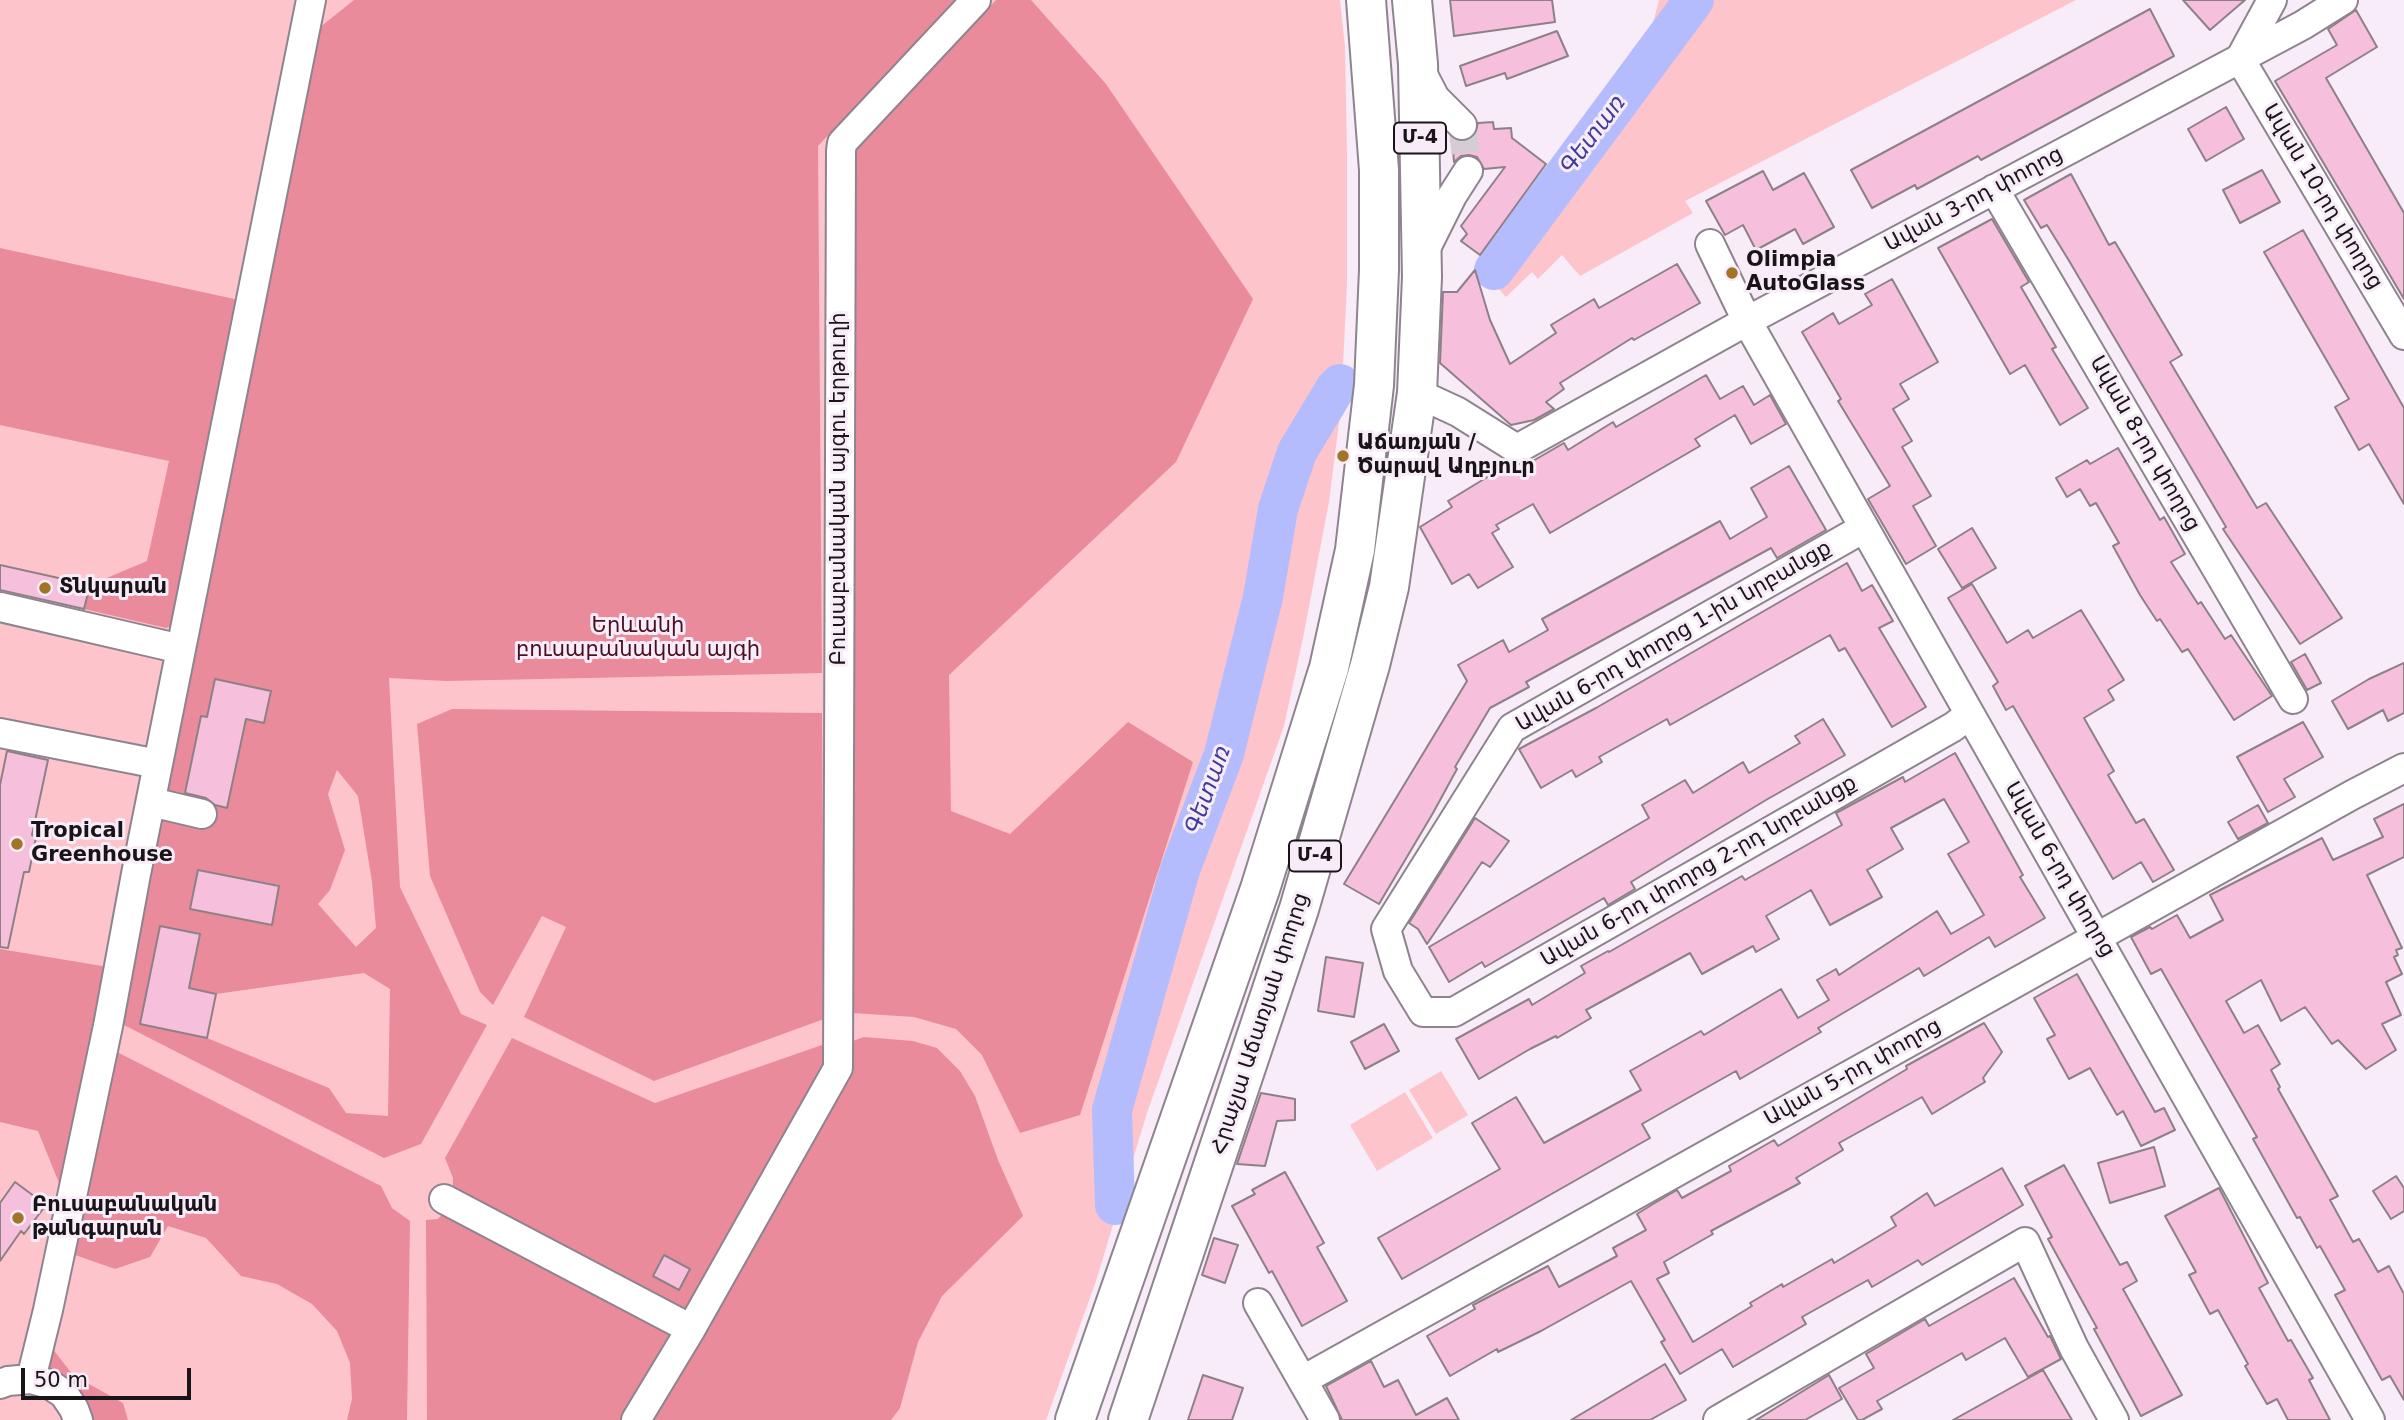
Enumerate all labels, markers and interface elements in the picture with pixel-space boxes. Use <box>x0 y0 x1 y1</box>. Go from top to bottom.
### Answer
water label: Գետառ <box>1555 90 1633 180</box>
street label: Ավան 10-րդ փողոց <box>2257 100 2387 294</box>
road number: Մ-4 <box>1394 122 1446 154</box>
street label: Ավան 3-րդ փողոց <box>1881 142 2067 258</box>
place label: Olimpia AutoGlass <box>1746 248 1865 298</box>
marker: Olimpia AutoGlass <box>1724 265 1740 281</box>
street label: Բուսաբանական այգու երթուղի <box>827 312 853 666</box>
street label: Ավան 8-րդ փողոց <box>2083 352 2205 536</box>
place label: Աճառյան / Ծարավ Աղբյուր <box>1357 431 1535 481</box>
marker: Աճառյան / Ծարավ Աղբյուր <box>1335 448 1351 464</box>
street label: Ավան 6-րդ փողոց 1-ին նրբանցք <box>1512 536 1836 738</box>
place label: Տնկարան <box>59 575 167 601</box>
marker: Տնկարան <box>37 580 53 596</box>
park label: Երևանի բուսաբանական այգի <box>516 614 760 664</box>
water label: Գետառ <box>1180 742 1238 838</box>
street label: Ավան 6-րդ փողոց 2-րդ նրբանցք <box>1537 771 1861 973</box>
street label: Ավան 6-րդ փողոց <box>1998 778 2120 962</box>
place label: Tropical Greenhouse <box>31 819 173 869</box>
marker: Tropical Greenhouse <box>9 836 25 852</box>
road number: Մ-4 <box>1289 841 1341 872</box>
street label: Հրաչյա Աճառյան փողոց <box>1207 890 1315 1158</box>
street label: Ավան 5-րդ փողոց <box>1760 1014 1946 1132</box>
place label: Բուսաբանական թանգարան <box>32 1193 217 1243</box>
marker: Բուսաբանական թանգարան <box>10 1210 26 1226</box>
scale bar <box>24 1354 194 1398</box>
text: 50 m <box>34 1368 88 1392</box>

